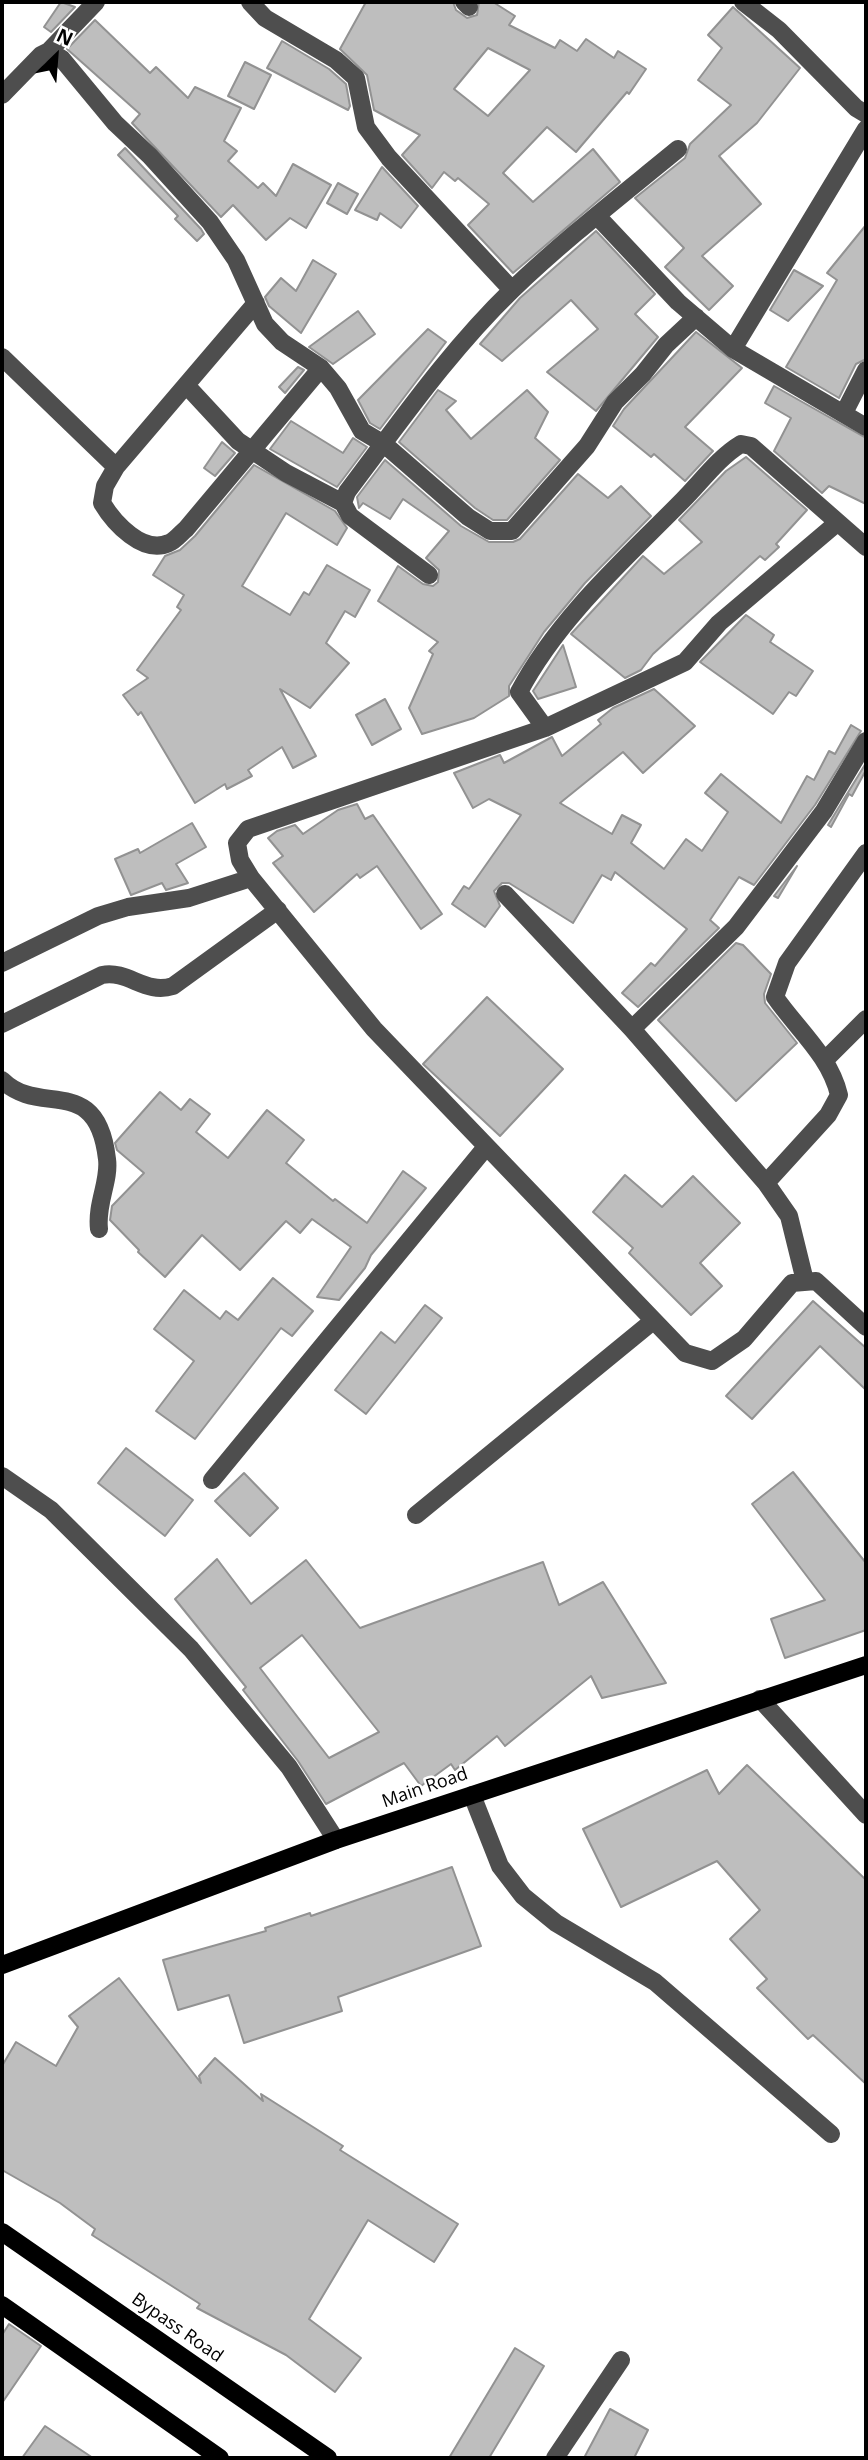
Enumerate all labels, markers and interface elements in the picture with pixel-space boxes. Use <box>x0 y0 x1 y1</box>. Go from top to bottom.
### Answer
north arrow <box>21 21 91 91</box>
text: N <box>52 22 77 52</box>
street label: Main Road <box>379 1763 471 1813</box>
street label: Bypass Road <box>127 2289 227 2367</box>

